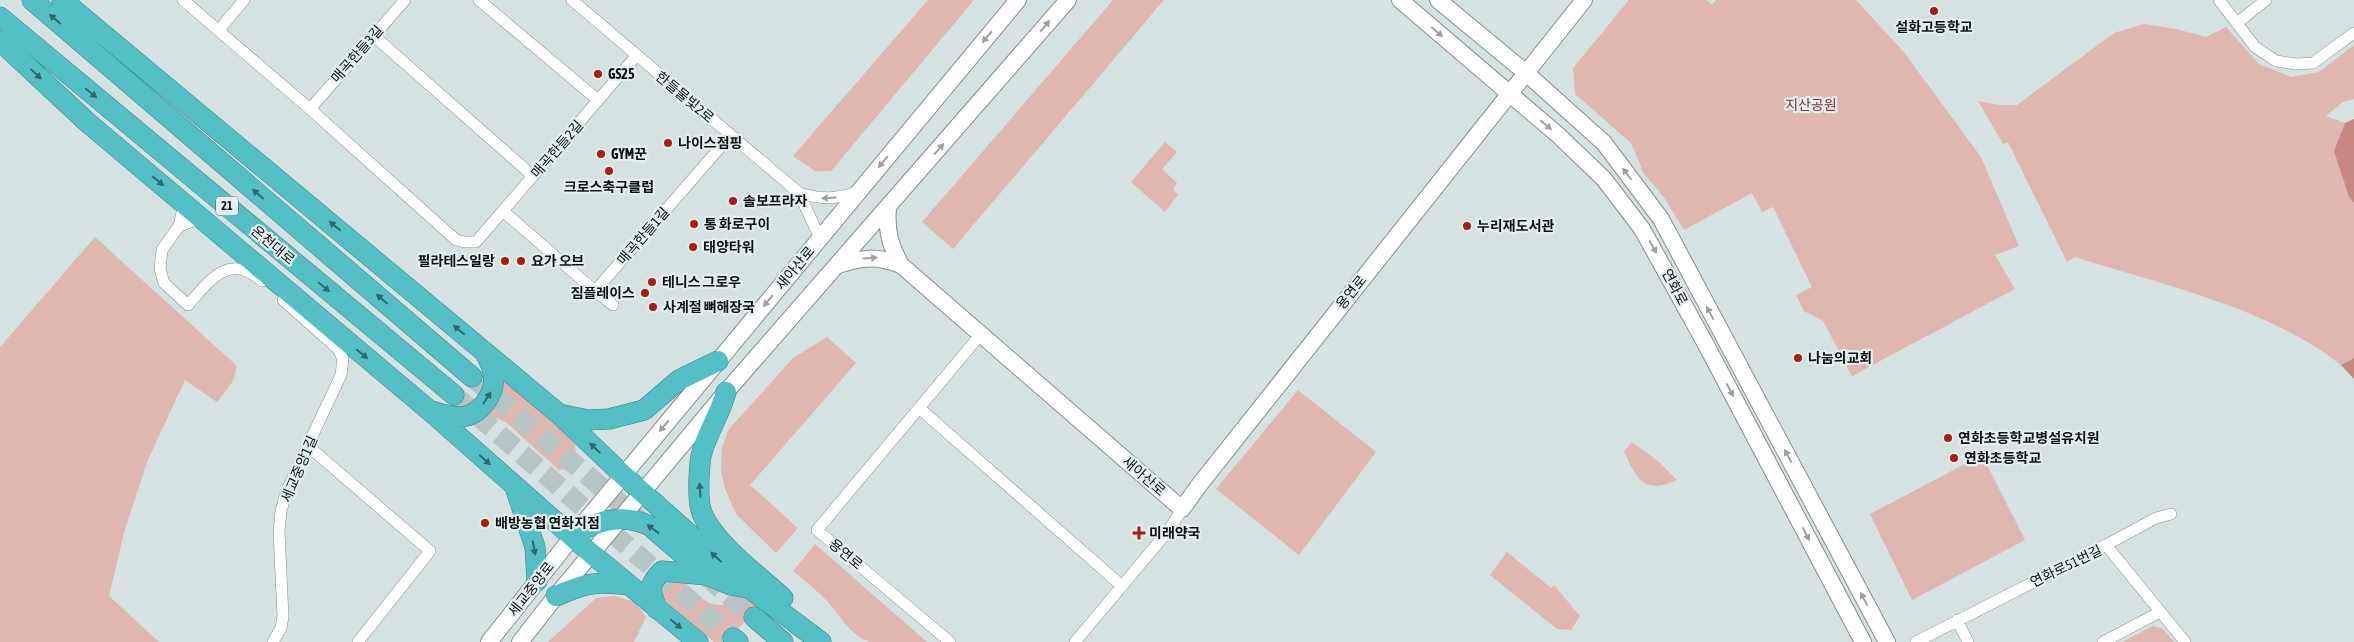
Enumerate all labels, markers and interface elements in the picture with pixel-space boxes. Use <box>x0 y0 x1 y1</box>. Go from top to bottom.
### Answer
marker: 설화고등학교 <box>1928 5 1940 17</box>
one-way arrow <box>49 14 62 25</box>
place label: 설화고등학교 <box>1895 19 1973 35</box>
one-way arrow <box>1040 20 1051 33</box>
street label: 매곡한들3길 <box>328 22 386 86</box>
one-way arrow <box>1430 26 1443 37</box>
one-way arrow <box>981 31 992 44</box>
place label: GS25 <box>608 66 635 82</box>
one-way arrow <box>29 68 41 80</box>
marker: GS25 <box>592 68 604 80</box>
street label: 한들물빛2로 <box>653 68 717 126</box>
one-way arrow <box>85 88 98 99</box>
park label: 지산공원 <box>1785 97 1837 113</box>
street label: 매곡한들2길 <box>528 117 586 181</box>
one-way arrow <box>1540 120 1553 131</box>
place label: 나이스점핑 <box>678 135 742 151</box>
marker: 나이스점핑 <box>662 137 674 149</box>
one-way arrow <box>933 143 944 155</box>
place label: GYM꾼 <box>611 146 647 162</box>
marker: GYM꾼 <box>595 148 607 160</box>
one-way arrow <box>877 156 888 169</box>
marker: 크로스축구클럽 <box>603 165 615 177</box>
one-way arrow <box>1622 167 1632 181</box>
one-way arrow <box>151 176 164 187</box>
place label: 크로스축구클럽 <box>564 179 654 195</box>
one-way arrow <box>252 188 265 199</box>
place label: 솔보프라자 <box>743 193 808 209</box>
marker: 솔보프라자 <box>727 195 739 207</box>
one-way arrow <box>821 195 837 203</box>
road number: 21 <box>216 197 238 216</box>
street label: 매곡한들1길 <box>614 204 672 268</box>
place label: 통 화로구이 <box>704 216 770 232</box>
marker: 통 화로구이 <box>688 218 700 230</box>
place label: 누리재도서관 <box>1477 218 1554 234</box>
one-way arrow <box>329 220 341 232</box>
marker: 누리재도서관 <box>1461 220 1473 232</box>
street label: 온천대로 <box>248 222 298 268</box>
place label: 태양타워 <box>703 239 755 255</box>
one-way arrow <box>1648 240 1657 253</box>
marker: 태양타워 <box>687 241 699 253</box>
street label: 새아산로 <box>772 243 818 293</box>
place label: 필라테스일랑 <box>418 253 495 269</box>
place label: 요가 오브 <box>531 253 585 269</box>
one-way arrow <box>862 254 878 262</box>
marker: 필라테스일랑 <box>499 255 511 267</box>
marker: 요가 오브 <box>515 255 527 267</box>
street label: 연화로 <box>1659 266 1691 308</box>
street label: 용연로 <box>1333 272 1369 312</box>
place label: 테니스 그로우 <box>662 274 741 290</box>
marker: 테니스 그로우 <box>646 276 658 288</box>
one-way arrow <box>317 281 330 292</box>
place label: 짐플레이스 <box>571 285 635 301</box>
marker: 짐플레이스 <box>639 287 651 299</box>
one-way arrow <box>375 294 388 305</box>
one-way arrow <box>762 294 773 307</box>
place label: 사계절 뼈해장국 <box>663 299 755 315</box>
marker: 사계절 뼈해장국 <box>647 301 659 313</box>
one-way arrow <box>1706 306 1715 319</box>
one-way arrow <box>453 325 466 336</box>
one-way arrow <box>356 348 369 359</box>
place label: 나눔의교회 <box>1808 350 1872 366</box>
marker: 나눔의교회 <box>1792 352 1804 364</box>
one-way arrow <box>1726 383 1734 397</box>
one-way arrow <box>483 391 492 405</box>
one-way arrow <box>659 420 670 432</box>
place label: 연화초등학교병설유치원 <box>1958 430 2100 446</box>
marker: 연화초등학교병설유치원 <box>1942 432 1954 444</box>
street label: 세교중앙1길 <box>278 433 320 505</box>
one-way arrow <box>589 442 601 454</box>
one-way arrow <box>1784 448 1792 463</box>
place label: 연화초등학교 <box>1964 450 2041 466</box>
marker: 연화초등학교 <box>1948 452 1960 464</box>
street label: 새아산로 <box>1119 453 1169 499</box>
one-way arrow <box>479 454 492 465</box>
one-way arrow <box>695 482 703 498</box>
place label: 배방농협 연화지점 <box>495 515 600 531</box>
marker: 배방농협 연화지점 <box>479 517 491 529</box>
one-way arrow <box>646 524 660 534</box>
place label: 미래약국 <box>1149 525 1201 541</box>
one-way arrow <box>1802 526 1810 541</box>
marker: 미래약국 <box>1133 527 1145 539</box>
street label: 용연로 <box>826 535 866 573</box>
one-way arrow <box>530 540 538 556</box>
street label: 연화로51번길 <box>2028 542 2104 590</box>
one-way arrow <box>710 551 722 563</box>
street label: 세교중앙로 <box>505 559 557 619</box>
one-way arrow <box>1860 592 1868 606</box>
one-way arrow <box>669 619 682 630</box>

